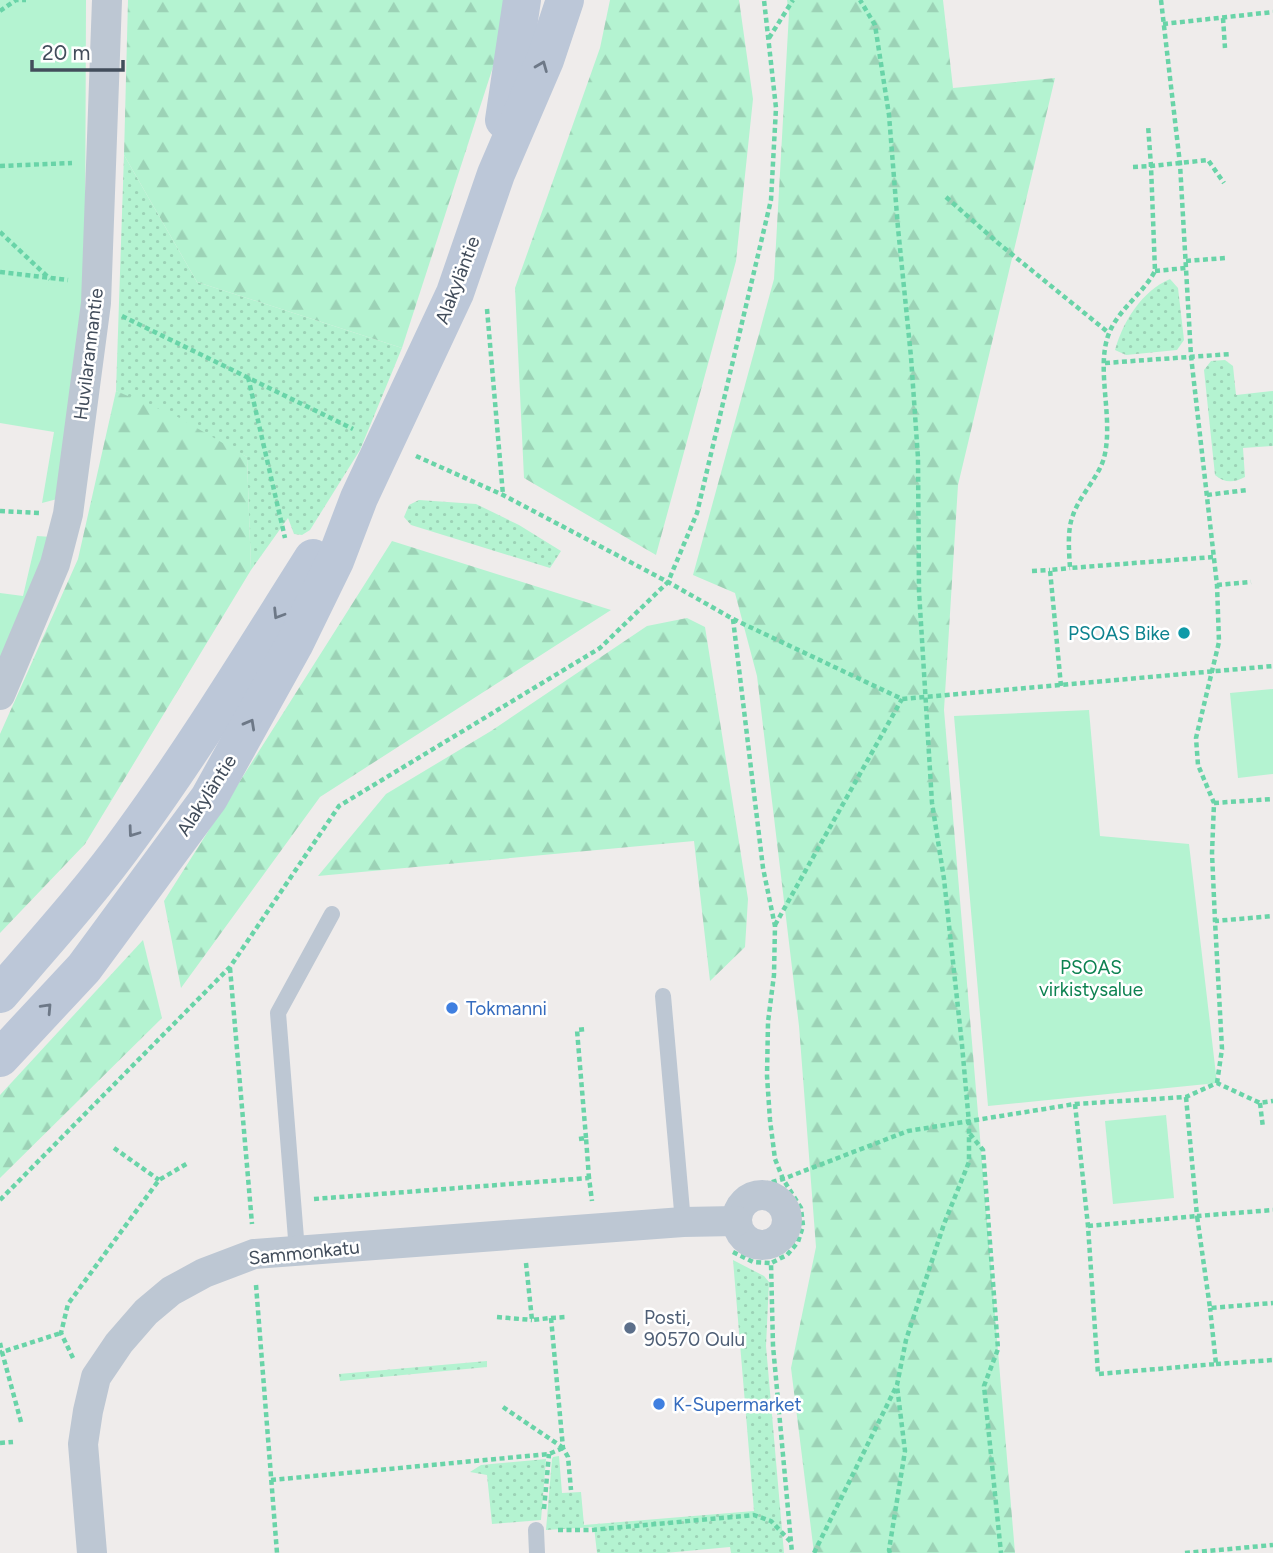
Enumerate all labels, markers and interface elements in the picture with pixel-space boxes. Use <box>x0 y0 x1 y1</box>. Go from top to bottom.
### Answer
scale bar <box>32 28 122 72</box>
text: 20 m <box>42 40 90 65</box>
one-way arrow <box>534 60 548 73</box>
street label: Alakyläntie <box>430 233 485 327</box>
street label: Huvilarannantie <box>69 287 108 421</box>
one-way arrow <box>273 606 286 619</box>
place label: PSOAS Bike <box>1068 622 1170 645</box>
marker: PSOAS Bike <box>1176 625 1192 641</box>
one-way arrow <box>242 719 255 732</box>
street label: Alakyläntie <box>172 750 241 840</box>
one-way arrow <box>129 824 141 837</box>
park label: PSOAS virkistysalue <box>1039 956 1143 1001</box>
place label: Tokmanni <box>466 997 547 1020</box>
marker: Tokmanni <box>444 1000 460 1016</box>
one-way arrow <box>39 1003 51 1016</box>
street label: Sammonkatu <box>247 1235 361 1270</box>
place label: Posti, 90570 Oulu <box>644 1306 745 1351</box>
marker: Posti, 90570 Oulu <box>622 1320 638 1336</box>
place label: K-Supermarket <box>673 1393 802 1416</box>
marker: K-Supermarket <box>651 1396 667 1412</box>

